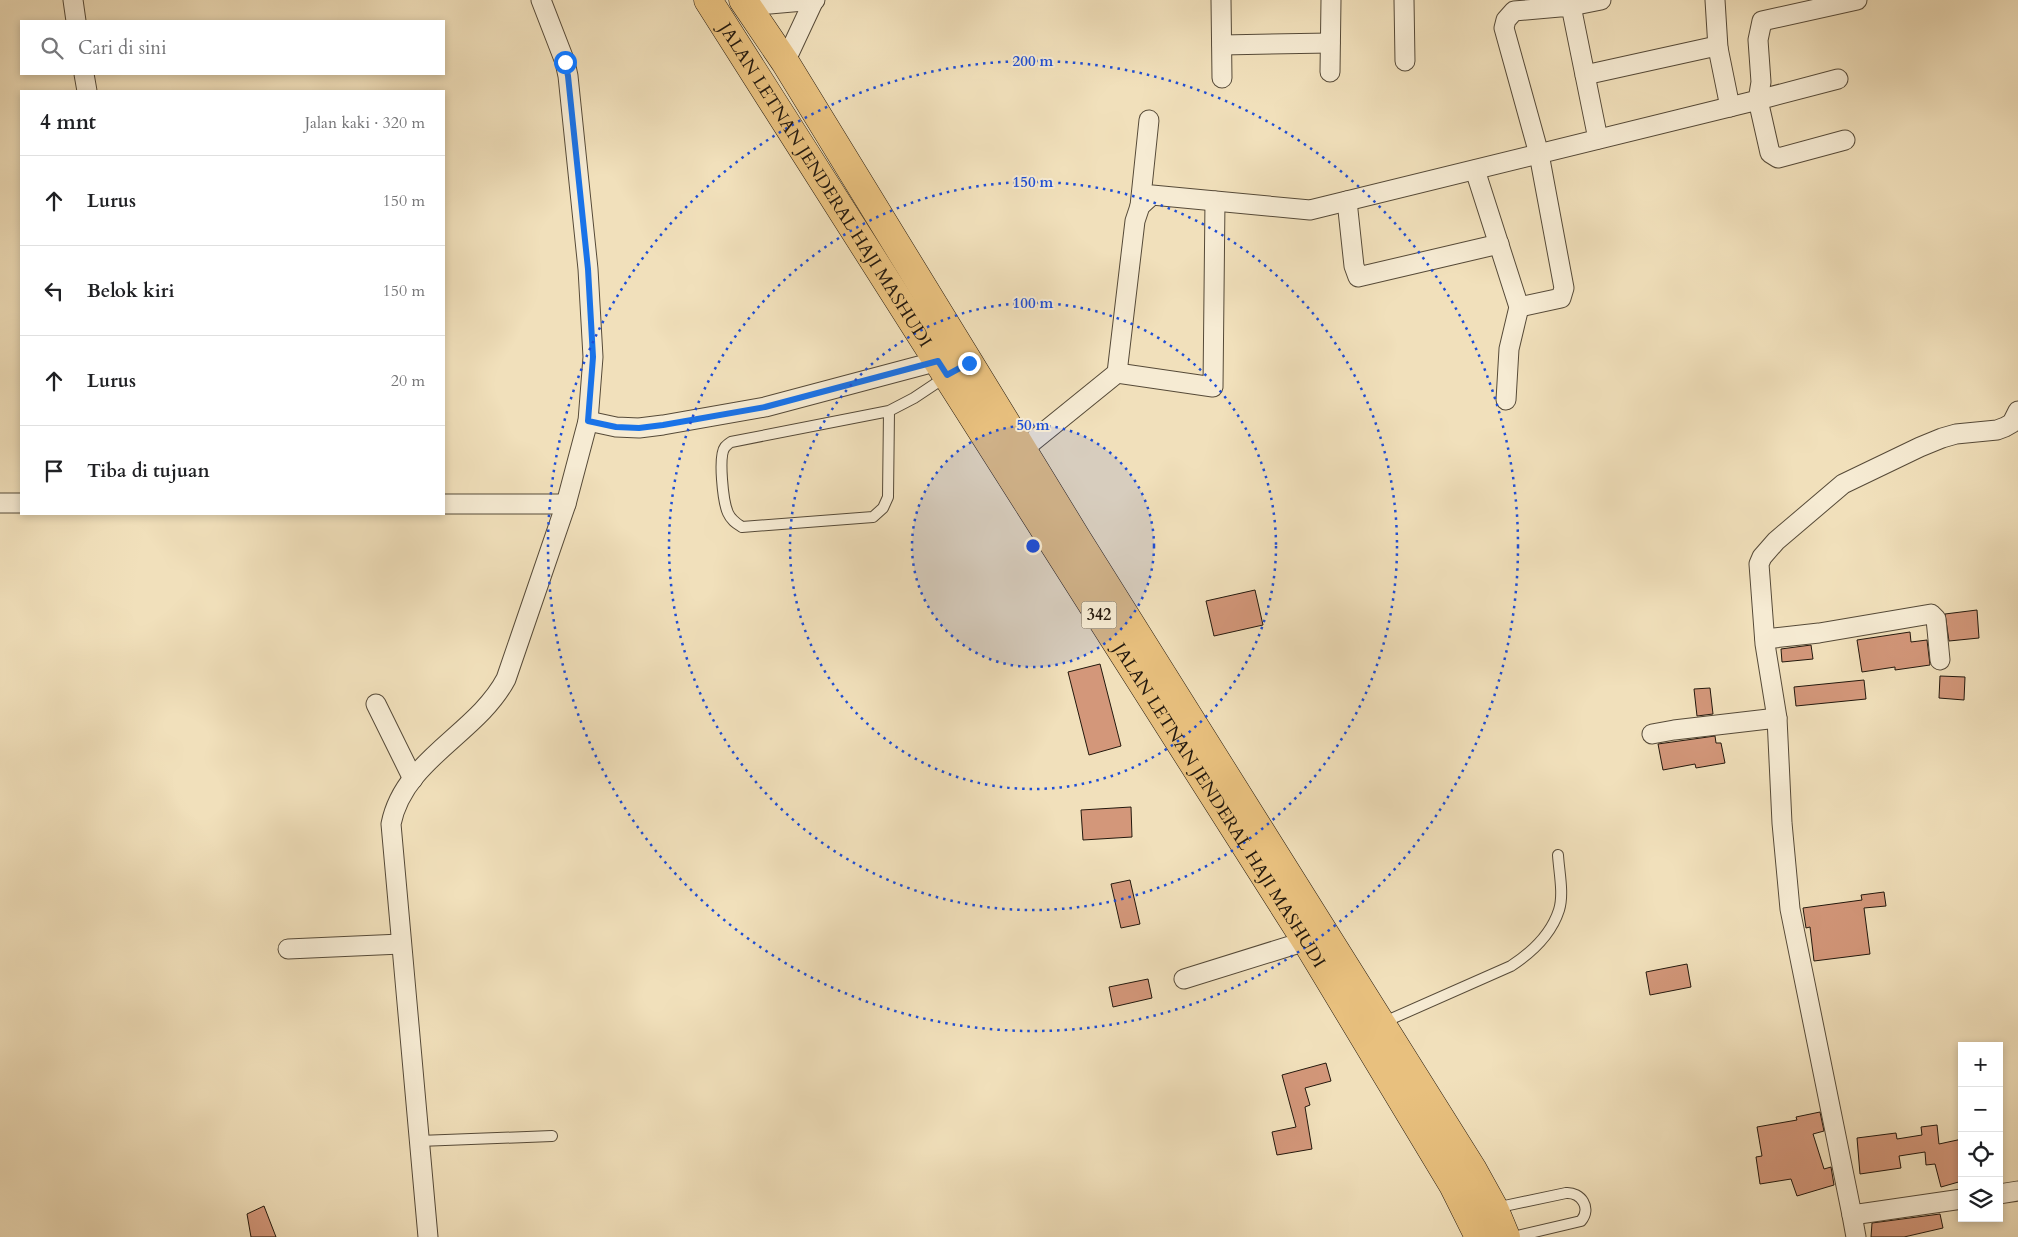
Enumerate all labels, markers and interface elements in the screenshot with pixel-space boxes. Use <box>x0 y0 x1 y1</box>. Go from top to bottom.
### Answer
street label: JALAN LETNAN JENDERAL HAJI MASHUDI <box>711 15 938 352</box>
search box <box>20 20 445 75</box>
icon: search <box>38 34 66 62</box>
text: Cari di sini <box>78 35 167 61</box>
route start <box>554 51 577 74</box>
text: 200 m <box>1013 51 1054 71</box>
text: 4 mnt <box>40 108 96 137</box>
text: Jalan kaki · 320 m <box>305 112 425 134</box>
text: 150 m <box>1013 172 1054 192</box>
icon: ahead <box>40 187 68 215</box>
text: Lurus <box>87 188 136 214</box>
text: 150 m <box>383 190 425 212</box>
icon: left <box>40 277 68 305</box>
text: Belok kiri <box>87 278 174 304</box>
text: 150 m <box>383 280 425 302</box>
text: 100 m <box>1013 293 1054 313</box>
route end <box>958 352 981 375</box>
icon: ahead <box>40 367 68 395</box>
text: Lurus <box>87 368 136 394</box>
text: 20 m <box>391 370 425 392</box>
text: 50 m <box>1016 415 1050 435</box>
icon: arrive <box>40 457 68 485</box>
text: Tiba di tujuan <box>87 458 210 484</box>
centre of rings <box>1024 537 1042 555</box>
road number: 342 <box>1082 602 1116 628</box>
street label: JALAN LETNAN JENDERAL HAJI MASHUDI <box>1106 636 1332 972</box>
map controls <box>1958 1042 2003 1222</box>
button: + <box>1958 1042 2003 1087</box>
button: − <box>1958 1087 2003 1132</box>
button: locate <box>1958 1132 2003 1177</box>
button: layers <box>1958 1177 2003 1222</box>

